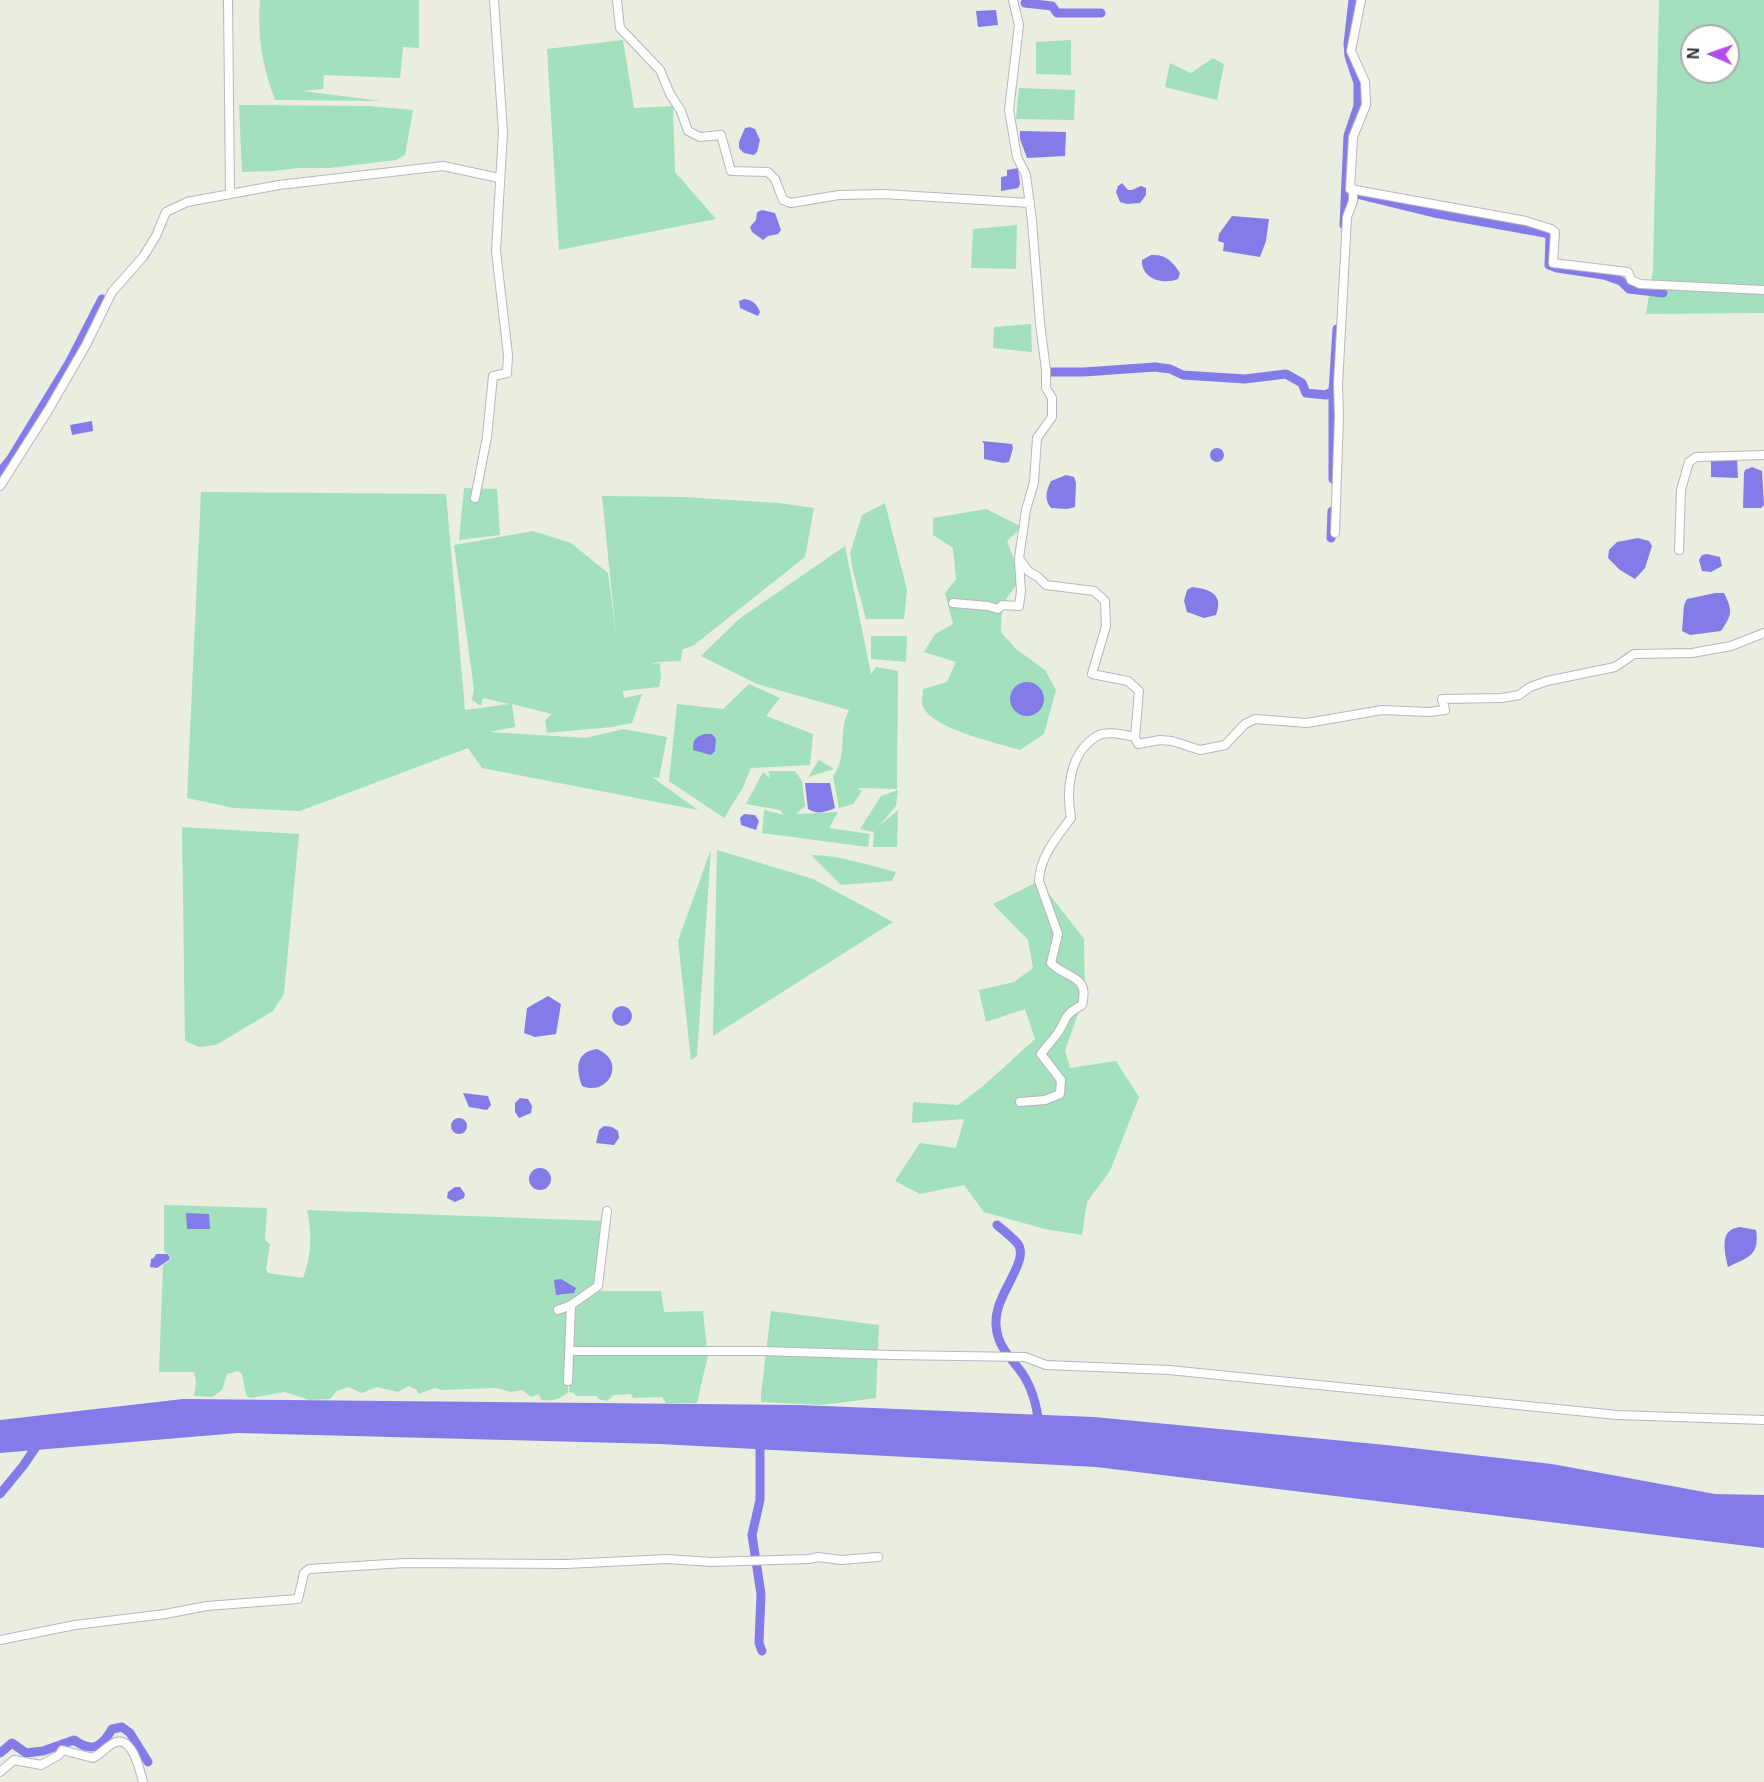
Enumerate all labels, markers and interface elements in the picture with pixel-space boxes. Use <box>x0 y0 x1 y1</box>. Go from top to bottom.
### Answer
north arrow <box>1680 24 1740 84</box>
text: N <box>1685 47 1702 59</box>

